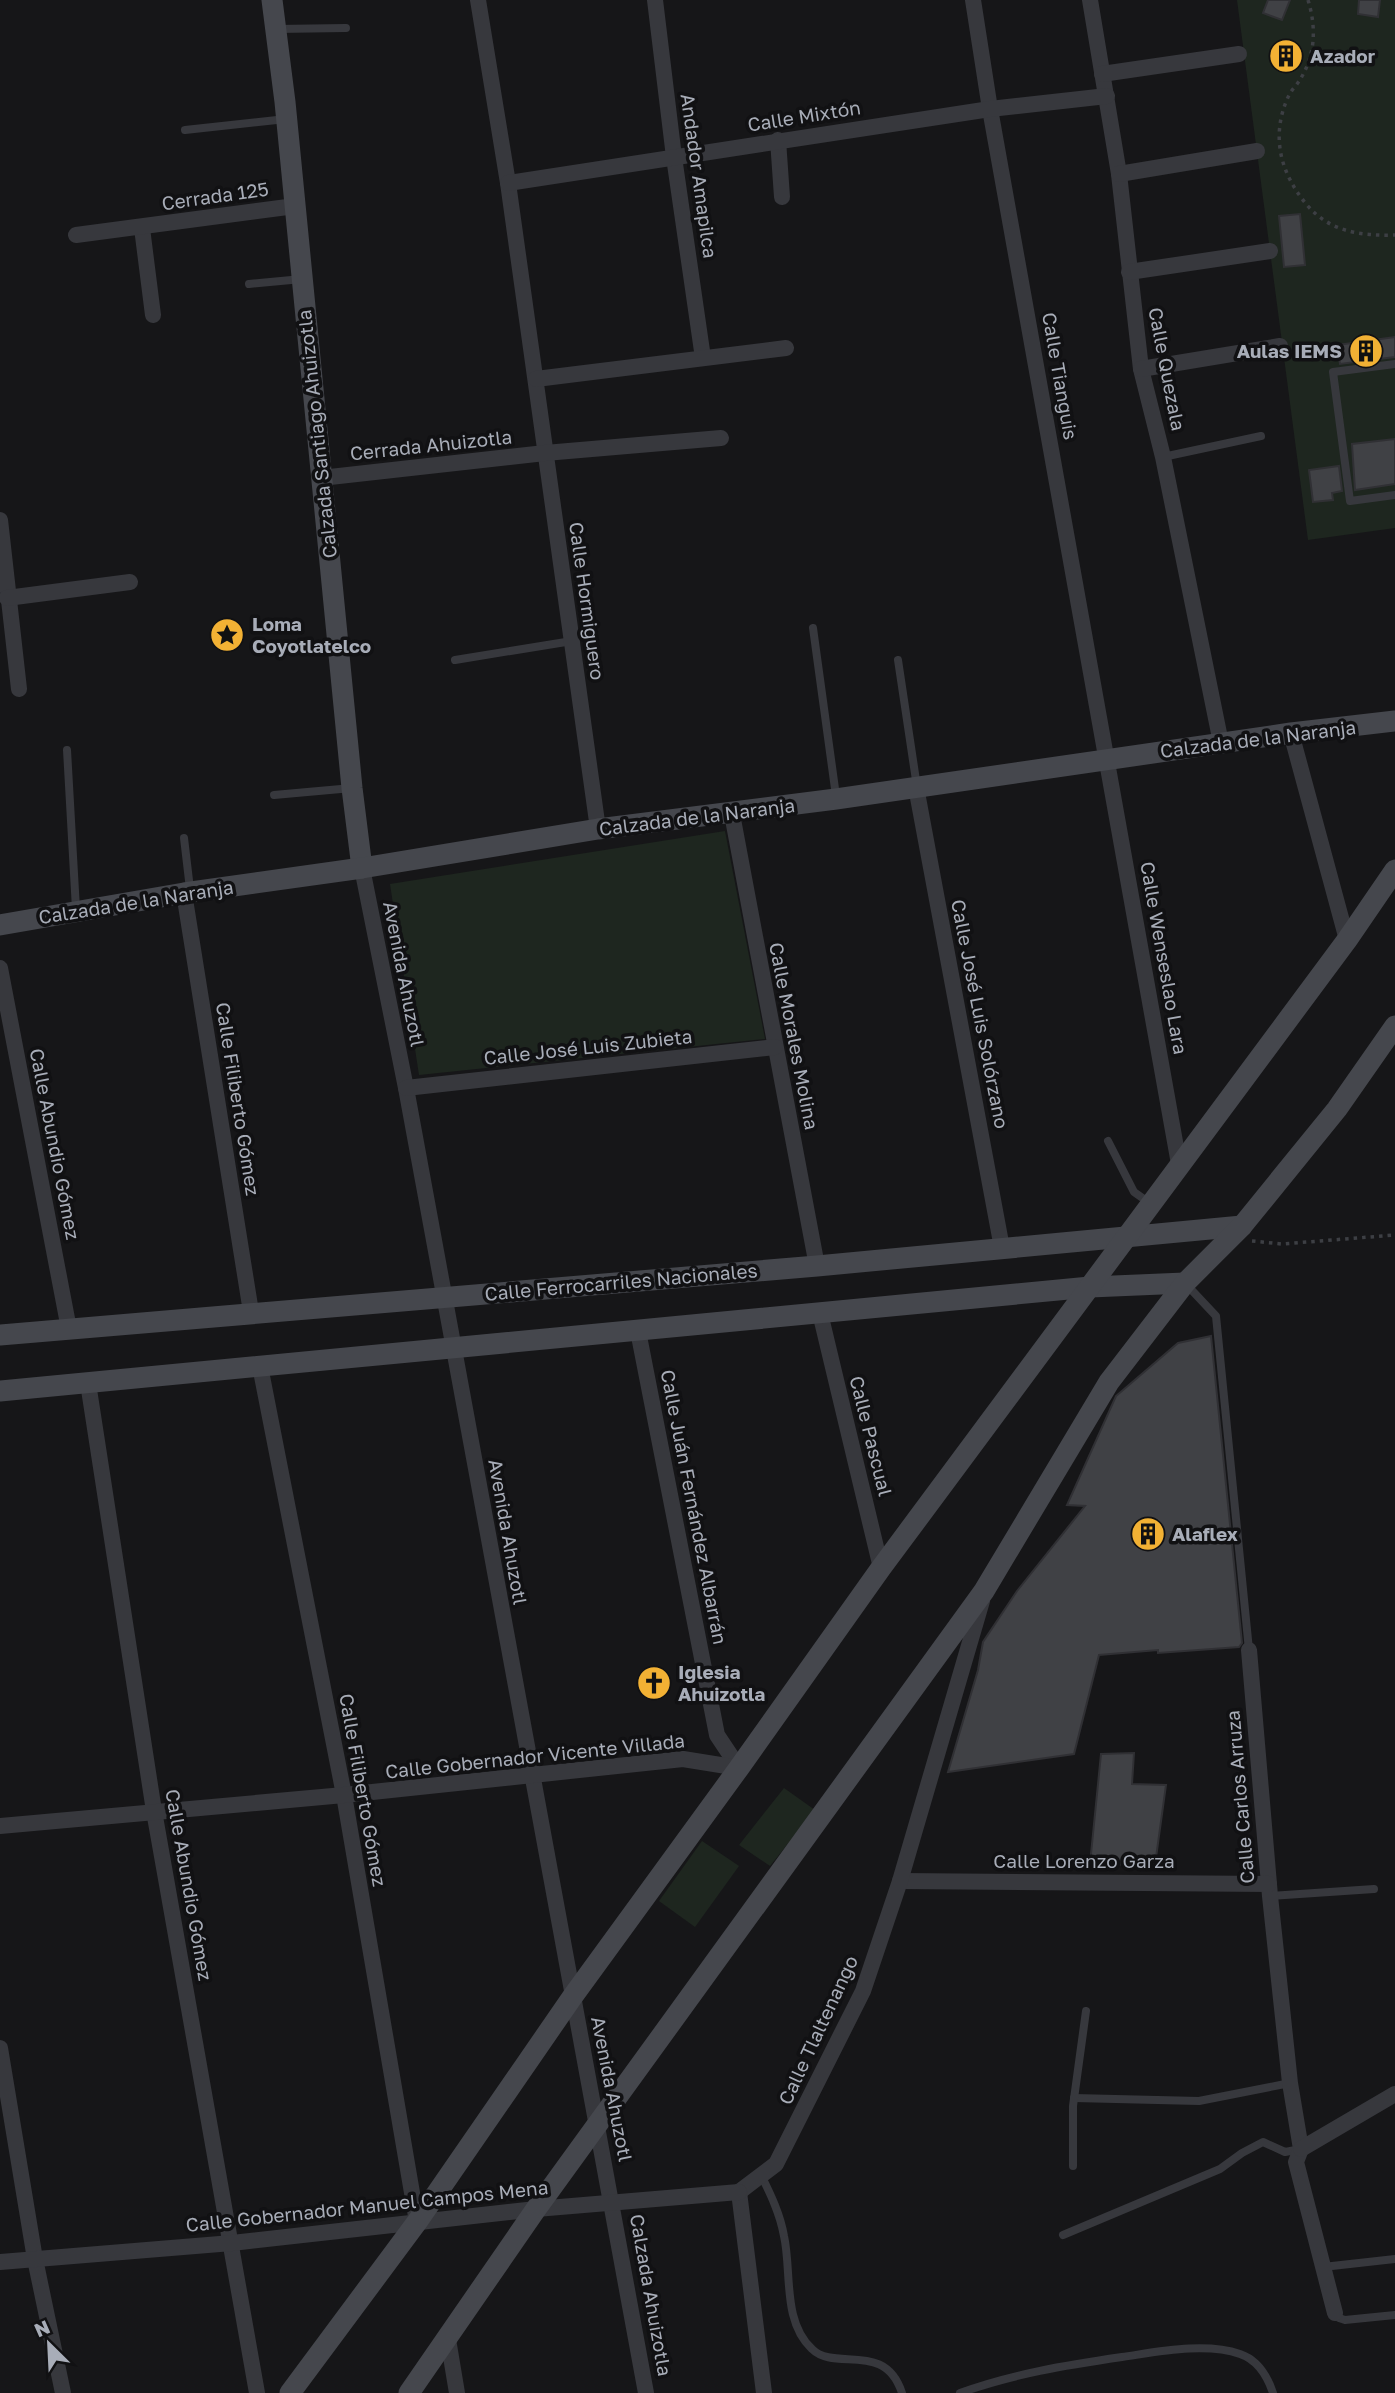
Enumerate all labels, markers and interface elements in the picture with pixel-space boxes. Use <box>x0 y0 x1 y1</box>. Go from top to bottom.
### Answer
building icon: Azador <box>1267 37 1305 75</box>
place label: Azador <box>1310 44 1376 67</box>
street label: Andador Amapilca <box>677 92 722 260</box>
street label: Calle Mixtón <box>746 95 862 136</box>
street label: Cerrada 125 <box>160 177 270 214</box>
street label: Calle Quezala <box>1144 305 1191 433</box>
street label: Calzada Santiago Ahuizotla <box>292 309 341 559</box>
street label: Calle Tianguis <box>1038 310 1083 441</box>
building icon: Aulas IEMS <box>1347 332 1385 370</box>
place label: Aulas IEMS <box>1237 339 1342 362</box>
street label: Cerrada Ahuizotla <box>349 425 513 464</box>
street label: Calle Hormiguero <box>565 520 610 681</box>
place label: Loma Coyotlatelco <box>252 612 371 657</box>
place icon: Loma Coyotlatelco <box>208 616 246 654</box>
street label: Calzada de la Naranja <box>1159 715 1357 762</box>
street label: Calzada de la Naranja <box>598 793 796 840</box>
street label: Calle Wenseslao Lara <box>1136 860 1193 1056</box>
street label: Calzada de la Naranja <box>37 875 235 928</box>
street label: Calle José Luis Solórzano <box>947 897 1014 1130</box>
street label: Avenida Ahuzotl <box>379 899 430 1048</box>
street label: Calle Morales Molina <box>765 940 824 1131</box>
street label: Calle Filiberto Gómez <box>212 1001 265 1197</box>
street label: Calle José Luis Zubieta <box>482 1024 693 1069</box>
street label: Calle Abundio Gómez <box>26 1046 85 1241</box>
street label: Calle Ferrocarriles Nacionales <box>484 1258 758 1305</box>
street label: Calle Juán Fernández Albarrán <box>657 1368 732 1646</box>
street label: Calle Pascual <box>845 1373 898 1498</box>
street label: Avenida Ahuzotl <box>484 1457 533 1607</box>
building icon: Alaflex <box>1129 1515 1167 1553</box>
place label: Alaflex <box>1172 1522 1238 1545</box>
place label: Iglesia Ahuizotla <box>678 1660 765 1705</box>
church icon: Iglesia Ahuizotla <box>635 1664 673 1702</box>
street label: Calle Filiberto Gómez <box>335 1692 392 1888</box>
street label: Calle Carlos Arruza <box>1220 1709 1259 1885</box>
street label: Calle Gobernador Vicente Villada <box>384 1728 686 1783</box>
street label: Calle Abundio Gómez <box>161 1787 218 1983</box>
street label: Calle Lorenzo Garza <box>993 1849 1175 1872</box>
street label: Calle Tlaltenango <box>773 1952 862 2108</box>
street label: Avenida Ahuzotl <box>587 2014 638 2163</box>
street label: Calle Gobernador Manuel Campos Mena <box>185 2175 549 2236</box>
street label: Calzada Ahuizotla <box>626 2212 677 2378</box>
north arrow <box>14 2309 84 2379</box>
text: N <box>31 2315 53 2341</box>

